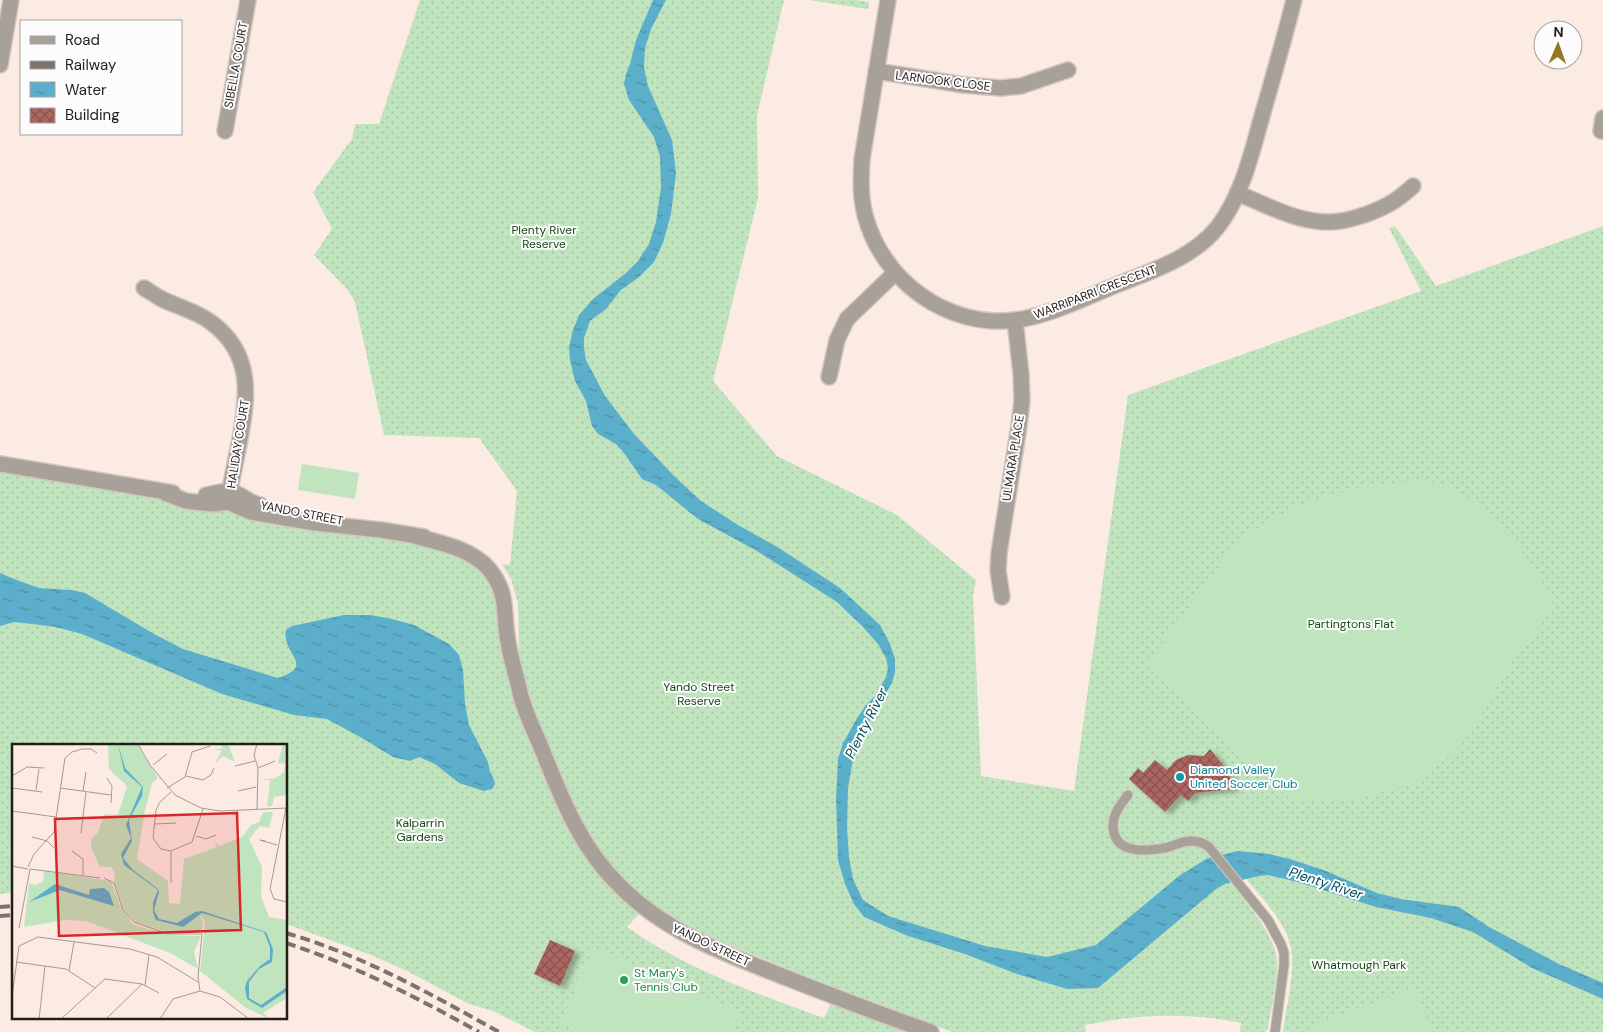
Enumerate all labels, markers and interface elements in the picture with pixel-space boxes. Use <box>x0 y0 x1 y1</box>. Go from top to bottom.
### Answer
legend <box>20 20 182 135</box>
street label: SIBELLA COURT <box>221 20 251 109</box>
north arrow <box>1533 20 1583 70</box>
text: N <box>1553 23 1564 41</box>
text: Road <box>65 30 100 50</box>
text: Railway <box>65 55 117 75</box>
street label: LARNOOK CLOSE <box>895 67 992 95</box>
text: Water <box>65 80 107 100</box>
text: Building <box>65 105 120 125</box>
park label: Plenty River Reserve <box>511 222 577 252</box>
street label: WARRIPARRI CRESCENT <box>1032 261 1159 323</box>
street label: HALIDAY COURT <box>223 398 253 490</box>
street label: ULMARA PLACE <box>998 414 1028 502</box>
street label: YANDO STREET <box>259 497 345 529</box>
park label: Partingtons Flat <box>1308 616 1395 632</box>
park label: Yando Street Reserve <box>663 679 735 709</box>
water label: Plenty River <box>841 684 892 761</box>
inset map <box>12 744 288 1020</box>
place label: Diamond Valley United Soccer Club <box>1190 762 1298 792</box>
marker: Diamond Valley United Soccer Club <box>1174 771 1186 783</box>
park label: Kalparrin Gardens <box>396 815 444 845</box>
water label: Plenty River <box>1287 863 1366 904</box>
street label: YANDO STREET <box>670 920 753 970</box>
park label: Whatmough Park <box>1312 957 1406 973</box>
place label: St Mary's Tennis Club <box>634 965 698 995</box>
marker: St Mary's Tennis Club <box>618 974 630 986</box>

